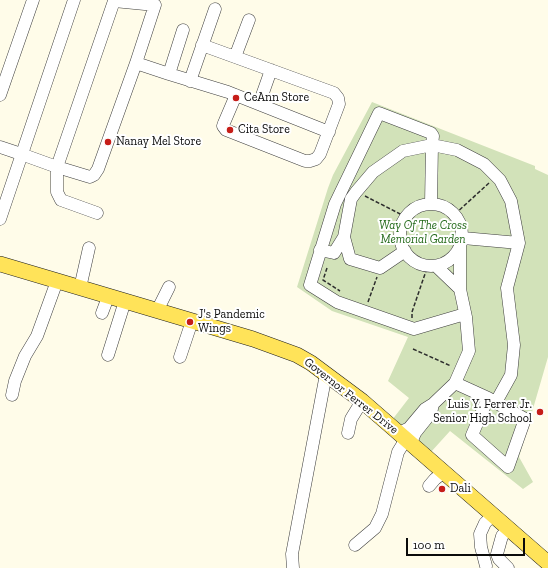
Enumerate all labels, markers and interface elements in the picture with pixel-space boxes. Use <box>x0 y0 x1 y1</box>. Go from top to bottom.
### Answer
place label: CeAnn Store <box>244 91 309 105</box>
marker: CeAnn Store <box>231 93 241 103</box>
place label: Cita Store <box>238 123 290 137</box>
marker: Cita Store <box>225 125 235 135</box>
place label: Nanay Mel Store <box>116 135 201 149</box>
marker: Nanay Mel Store <box>103 137 113 147</box>
park label: Way Of The Cross Memorial Garden <box>379 219 467 247</box>
place label: J's Pandemic Wings <box>198 308 265 336</box>
marker: J's Pandemic Wings <box>185 317 195 327</box>
street label: Governor Ferrer Drive <box>301 355 401 437</box>
place label: Luis Y. Ferrer Jr. Senior High School <box>433 398 532 426</box>
marker: Luis Y. Ferrer Jr. Senior High School <box>535 407 545 417</box>
place label: Dali <box>450 482 471 496</box>
marker: Dali <box>437 484 447 494</box>
scale bar <box>408 530 527 556</box>
text: 100 m <box>413 538 445 552</box>

